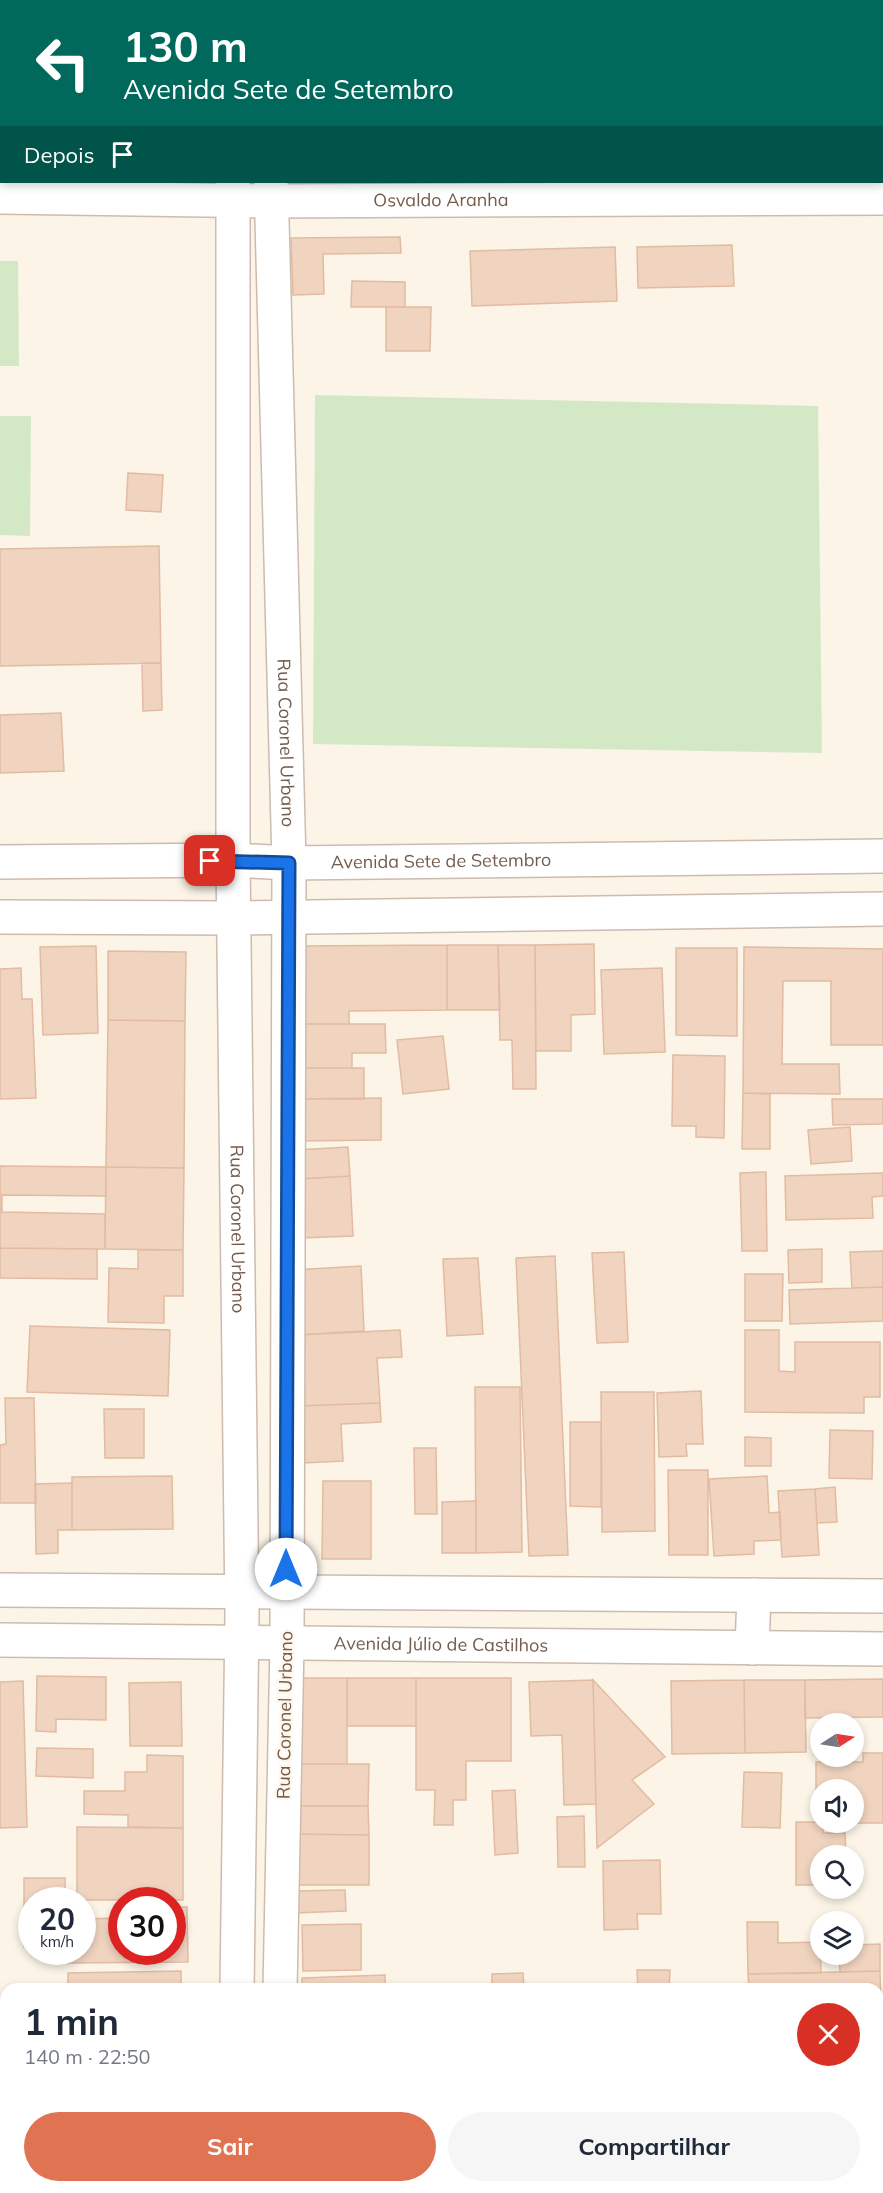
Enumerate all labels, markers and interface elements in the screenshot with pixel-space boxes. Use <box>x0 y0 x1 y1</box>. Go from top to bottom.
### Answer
text: 130 m <box>123 20 248 73</box>
icon: left <box>24 24 102 102</box>
text: Avenida Sete de Setembro <box>123 72 454 106</box>
icon: arrive <box>106 138 139 171</box>
text: Depois <box>24 141 94 169</box>
street label: Osvaldo Aranha <box>373 188 509 211</box>
street label: Rua Coronel Urbano <box>273 658 300 827</box>
pin <box>184 835 235 886</box>
icon: arrive <box>193 844 226 877</box>
street label: Avenida Sete de Setembro <box>330 848 551 874</box>
street label: Rua Coronel Urbano <box>225 1145 250 1313</box>
position arrow <box>254 1537 318 1601</box>
street label: Rua Coronel Urbano <box>272 1631 297 1799</box>
street label: Avenida Júlio de Castilhos <box>333 1631 549 1657</box>
north arrow <box>810 1713 864 1767</box>
map controls <box>810 1713 864 1965</box>
button: sound <box>810 1779 864 1833</box>
button: search <box>810 1845 864 1899</box>
speed limit sign: 30 <box>108 1887 186 1965</box>
text: 20 <box>39 1900 75 1938</box>
button: layers <box>810 1911 864 1965</box>
text: km/h <box>40 1932 74 1951</box>
text: 1 min <box>24 1999 119 2044</box>
button: close <box>797 2003 860 2066</box>
text: 140 m · 22:50 <box>24 2044 150 2069</box>
button: Sair <box>24 2112 436 2181</box>
button: Compartilhar <box>448 2112 860 2181</box>

